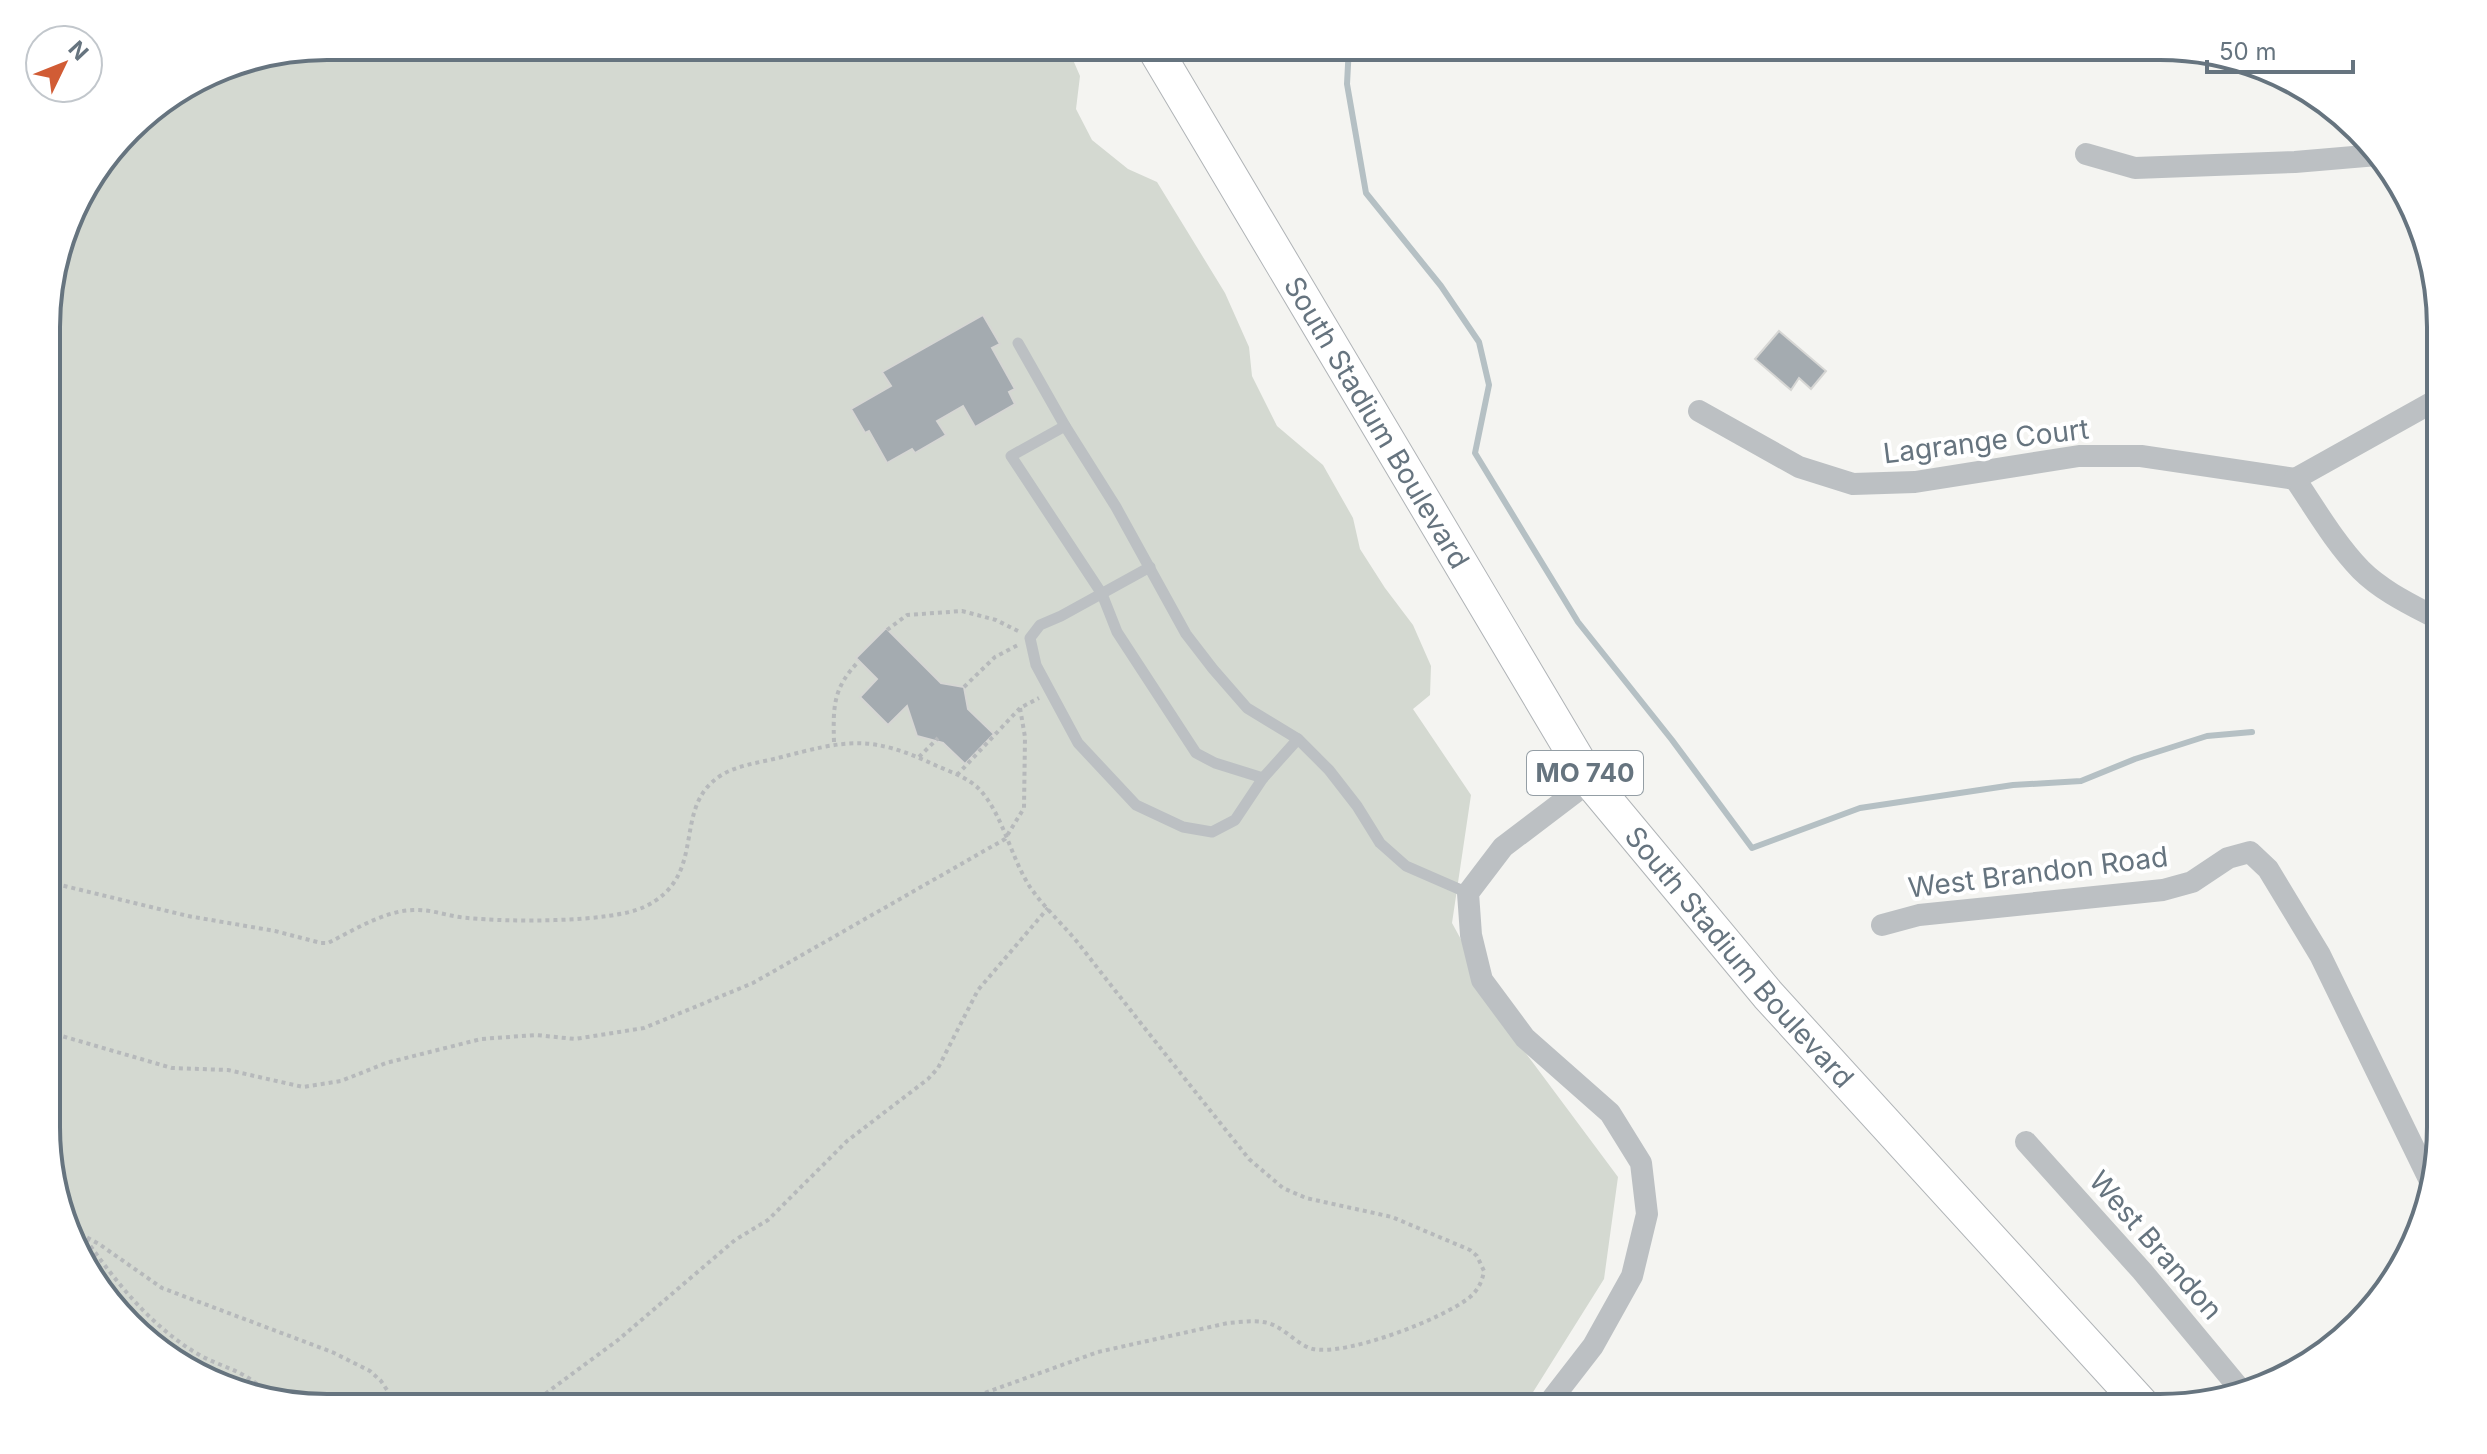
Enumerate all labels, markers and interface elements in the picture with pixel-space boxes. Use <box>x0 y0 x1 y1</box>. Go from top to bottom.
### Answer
north arrow <box>24 24 104 104</box>
scale bar <box>2207 24 2353 74</box>
text: N <box>63 35 94 65</box>
text: 50 m <box>2219 37 2277 66</box>
street label: South Stadium Boulevard <box>1277 270 1477 575</box>
street label: Lagrange Court <box>1881 412 2091 470</box>
road number: MO 740 <box>1527 751 1643 795</box>
street label: South Stadium Boulevard <box>1618 819 1861 1095</box>
street label: West Brandon Road <box>1906 839 2170 905</box>
street label: West Brandon <box>2082 1164 2230 1326</box>

